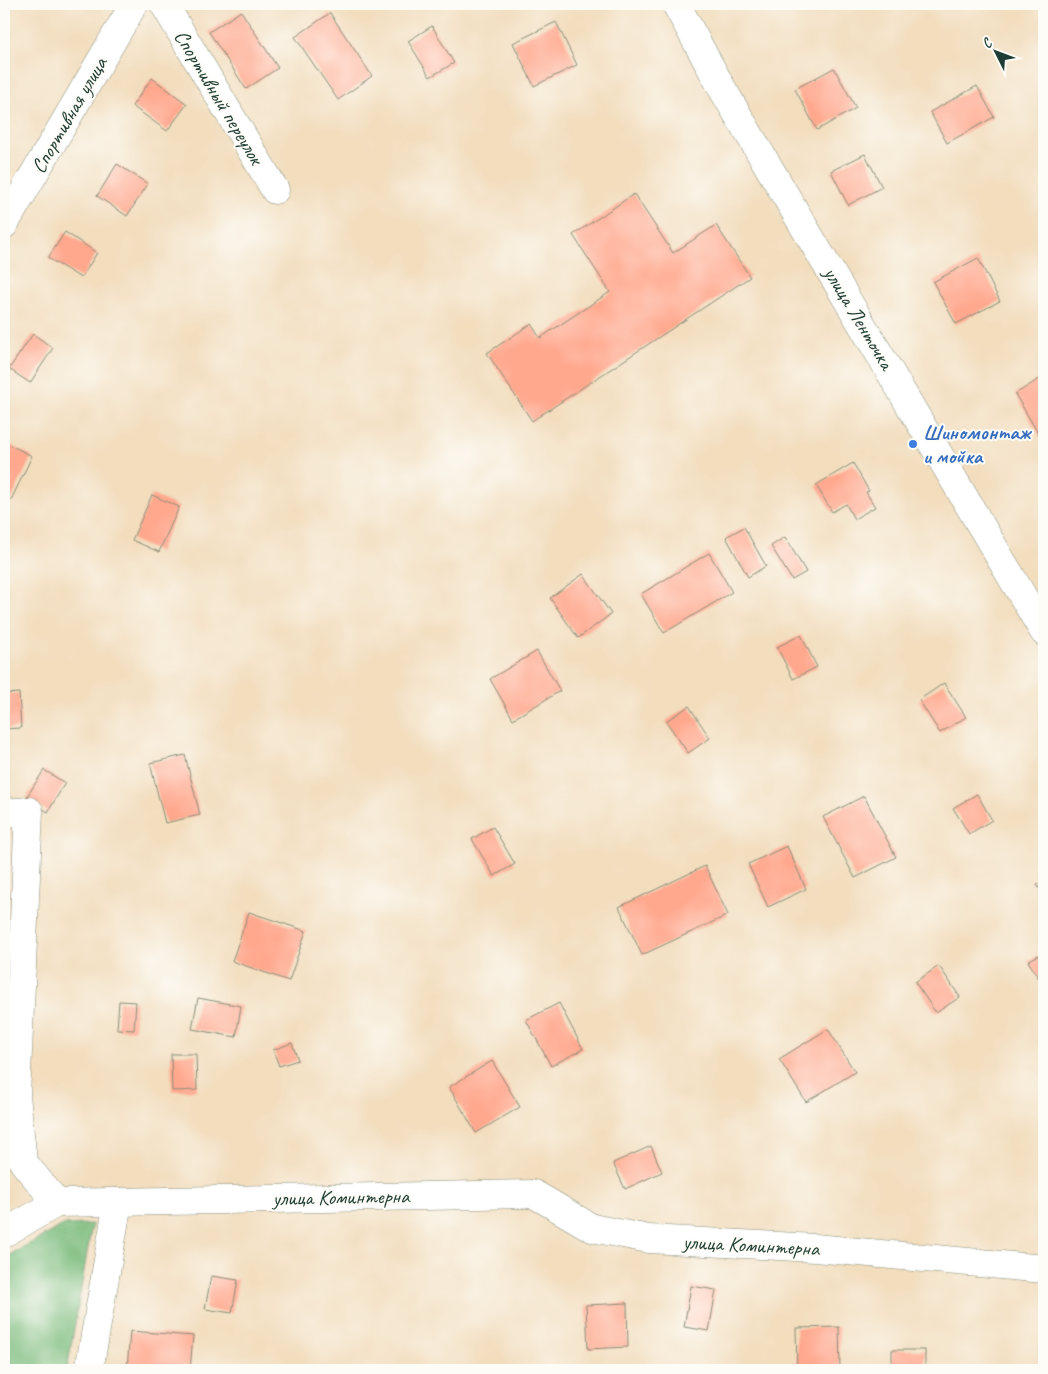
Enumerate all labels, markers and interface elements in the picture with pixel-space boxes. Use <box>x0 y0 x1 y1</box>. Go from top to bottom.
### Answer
street label: Спортивный переулок <box>169 25 271 171</box>
north arrow <box>970 28 1020 78</box>
text: С <box>978 34 997 52</box>
street label: Спортивная улица <box>25 51 114 178</box>
street label: улица Ленточка <box>817 260 901 376</box>
place label: Шиномонтаж и мойка <box>923 419 1033 469</box>
marker: Шиномонтаж и мойка <box>907 438 919 450</box>
street label: улица Коминтерна <box>270 1183 411 1211</box>
street label: улица Коминтерна <box>680 1228 822 1262</box>

